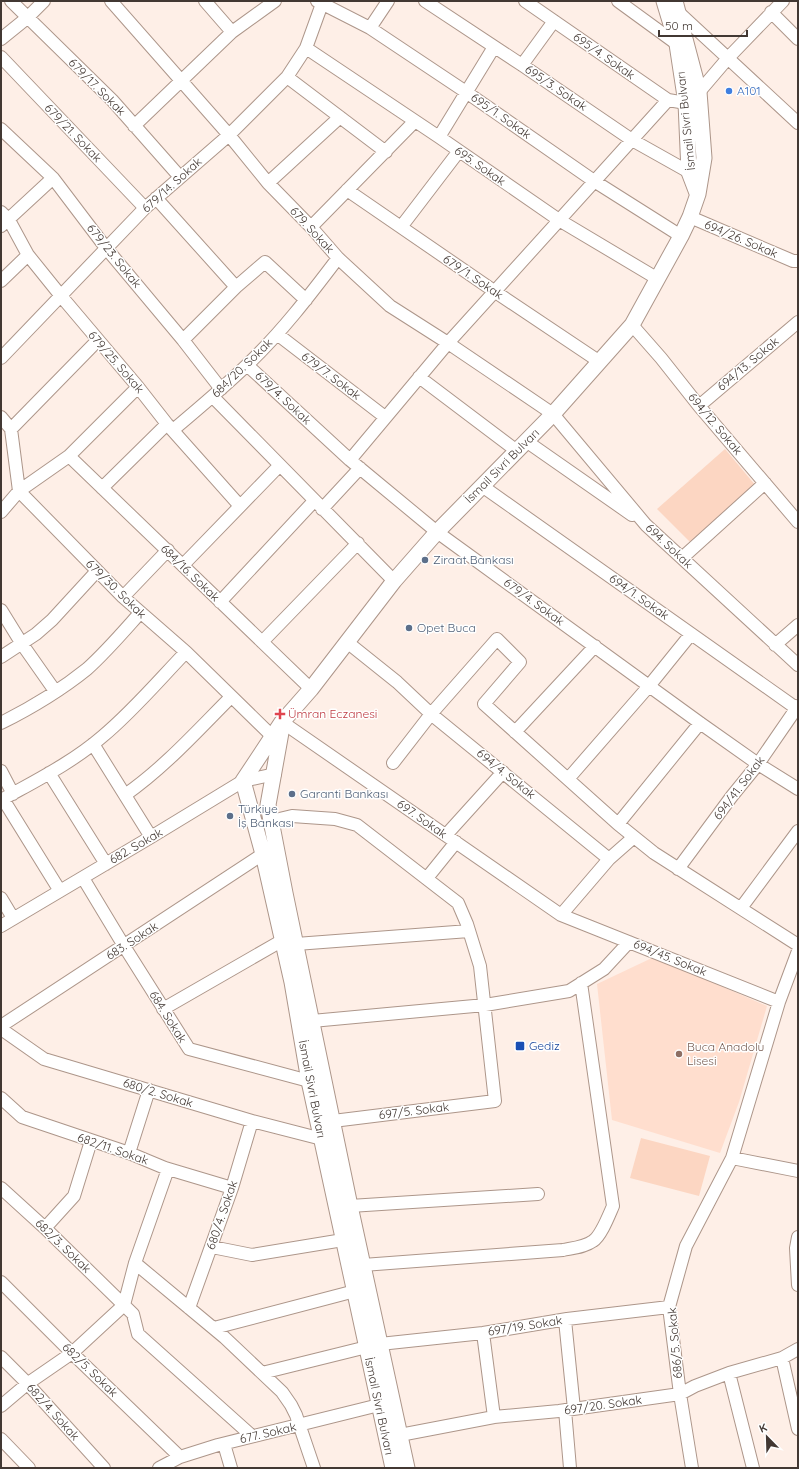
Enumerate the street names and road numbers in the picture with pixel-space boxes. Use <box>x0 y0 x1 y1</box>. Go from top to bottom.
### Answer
street label: 695/4. Sokak <box>571 29 638 82</box>
street label: 679/17. Sokak <box>66 55 129 118</box>
street label: 695/3. Sokak <box>522 61 590 114</box>
street label: İsmail Sivri Bulvarı <box>673 71 698 171</box>
street label: 695/1. Sokak <box>468 89 534 142</box>
street label: 679/21. Sokak <box>42 100 105 165</box>
street label: 695. Sokak <box>452 143 509 189</box>
street label: 679/14. Sokak <box>139 154 205 216</box>
street label: 679. Sokak <box>287 203 338 256</box>
street label: 694/26. Sokak <box>702 216 780 261</box>
street label: 679/23. Sokak <box>84 221 145 291</box>
street label: 679/1. Sokak <box>440 251 506 302</box>
street label: 679/25. Sokak <box>85 327 148 396</box>
street label: 694/13. Sokak <box>714 333 782 394</box>
street label: 684/20. Sokak <box>208 335 275 400</box>
street label: 679/7. Sokak <box>299 348 364 403</box>
street label: 679/4. Sokak <box>252 368 315 427</box>
street label: 694/12. Sokak <box>685 390 746 458</box>
street label: İsmail Sivri Bulvarı <box>461 425 542 506</box>
street label: 694. Sokak <box>643 520 696 571</box>
street label: 684/16. Sokak <box>158 541 223 604</box>
street label: 679/30. Sokak <box>83 556 150 621</box>
street label: 694/1. Sokak <box>606 570 672 623</box>
street label: 679/4. Sokak <box>501 575 568 629</box>
street label: 694/4. Sokak <box>474 745 539 802</box>
street label: 694/41. Sokak <box>710 753 767 823</box>
street label: 697. Sokak <box>394 796 450 841</box>
street label: 682. Sokak <box>106 824 165 867</box>
street label: 683. Sokak <box>103 918 160 963</box>
street label: 694/45. Sokak <box>631 936 709 979</box>
street label: 684. Sokak <box>146 988 190 1046</box>
street label: İsmail Sivri Bulvarı <box>296 1039 329 1139</box>
street label: 680/2. Sokak <box>121 1075 195 1110</box>
street label: 697/5. Sokak <box>378 1099 450 1122</box>
street label: 682/11. Sokak <box>76 1129 151 1168</box>
street label: 680/4. Sokak <box>203 1178 240 1251</box>
street label: 682/3. Sokak <box>32 1215 94 1276</box>
street label: 686/5. Sokak <box>664 1307 685 1379</box>
street label: 697/19. Sokak <box>487 1312 563 1339</box>
street label: 682/5. Sokak <box>59 1339 121 1400</box>
street label: İsmail Sivri Bulvarı <box>362 1356 397 1456</box>
street label: 682/4. Sokak <box>24 1380 83 1443</box>
street label: 697/20. Sokak <box>563 1392 643 1417</box>
street label: 677. Sokak <box>238 1419 298 1446</box>

